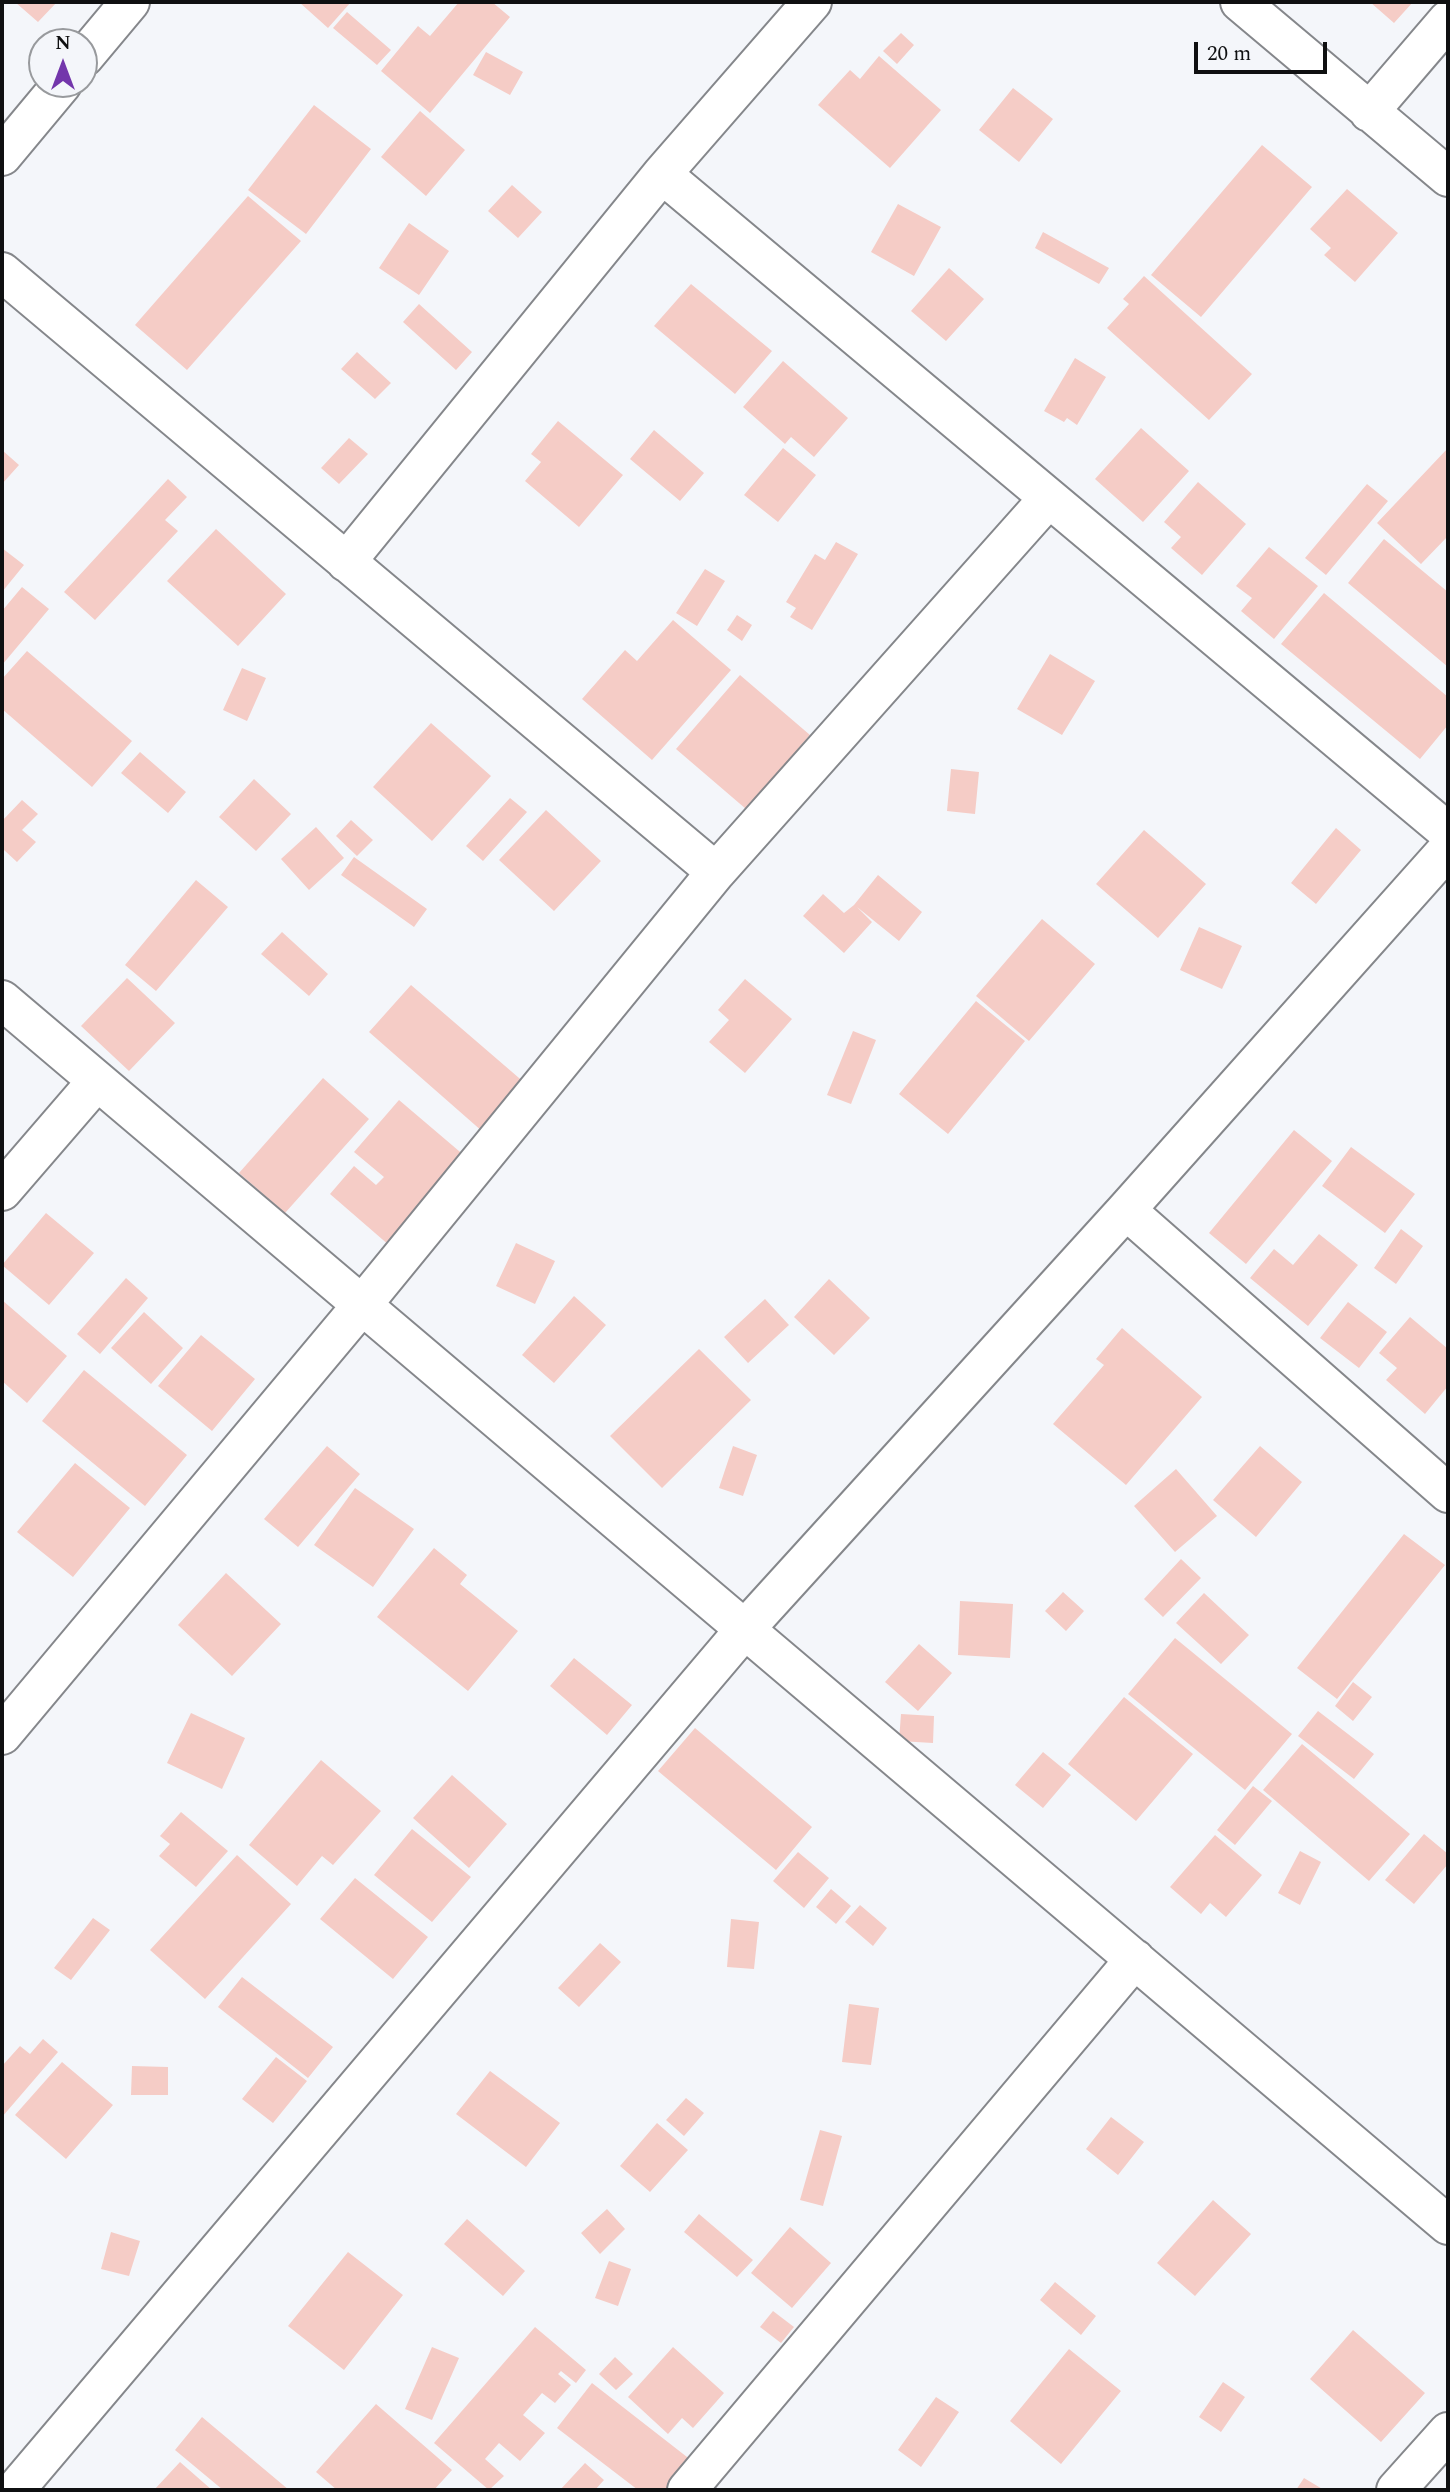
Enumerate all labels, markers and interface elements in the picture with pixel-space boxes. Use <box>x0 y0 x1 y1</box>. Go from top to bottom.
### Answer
north arrow <box>28 28 98 98</box>
scale bar <box>1198 28 1331 72</box>
text: N <box>55 29 71 58</box>
text: 20 m <box>1207 38 1251 70</box>

